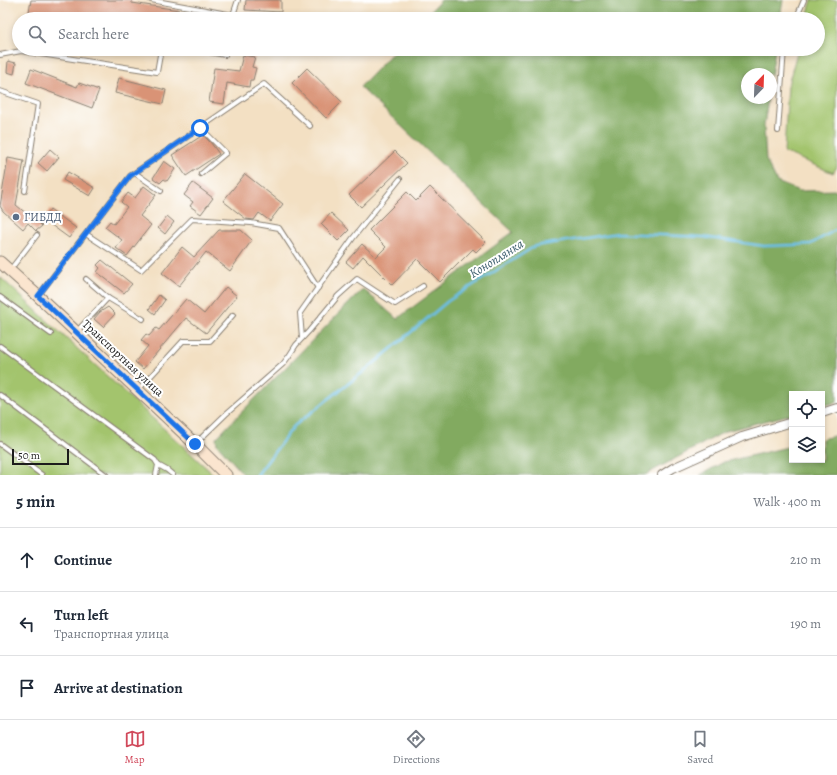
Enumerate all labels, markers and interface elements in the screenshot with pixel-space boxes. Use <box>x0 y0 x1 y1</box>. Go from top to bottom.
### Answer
search box <box>12 12 825 56</box>
icon: search <box>26 23 48 45</box>
text: Search here <box>58 24 129 44</box>
north arrow <box>741 68 777 104</box>
route start <box>191 119 209 137</box>
place label: ГИБДД <box>24 209 62 225</box>
marker: ГИБДД <box>11 212 21 222</box>
water label: Коноплянка <box>466 235 527 282</box>
street label: Транспортная улица <box>79 316 168 400</box>
map controls <box>789 391 825 463</box>
button: locate <box>789 391 825 427</box>
button: layers <box>789 427 825 463</box>
route end <box>186 435 204 453</box>
scale bar <box>12 447 69 466</box>
text: 50 m <box>18 448 40 463</box>
text: 5 min <box>16 490 55 513</box>
text: Walk · 400 m <box>753 493 821 510</box>
icon: ahead <box>16 549 38 571</box>
text: Continue <box>54 550 112 570</box>
text: 210 m <box>790 551 821 568</box>
text: Turn left <box>54 605 109 625</box>
icon: left <box>16 613 38 635</box>
text: 190 m <box>790 615 821 632</box>
text: Транспортная улица <box>54 625 169 642</box>
icon: arrive <box>16 677 38 699</box>
text: Arrive at destination <box>54 678 183 698</box>
tab: Map <box>124 728 146 767</box>
tab: Directions <box>393 728 440 767</box>
tab: Saved <box>687 728 713 767</box>

